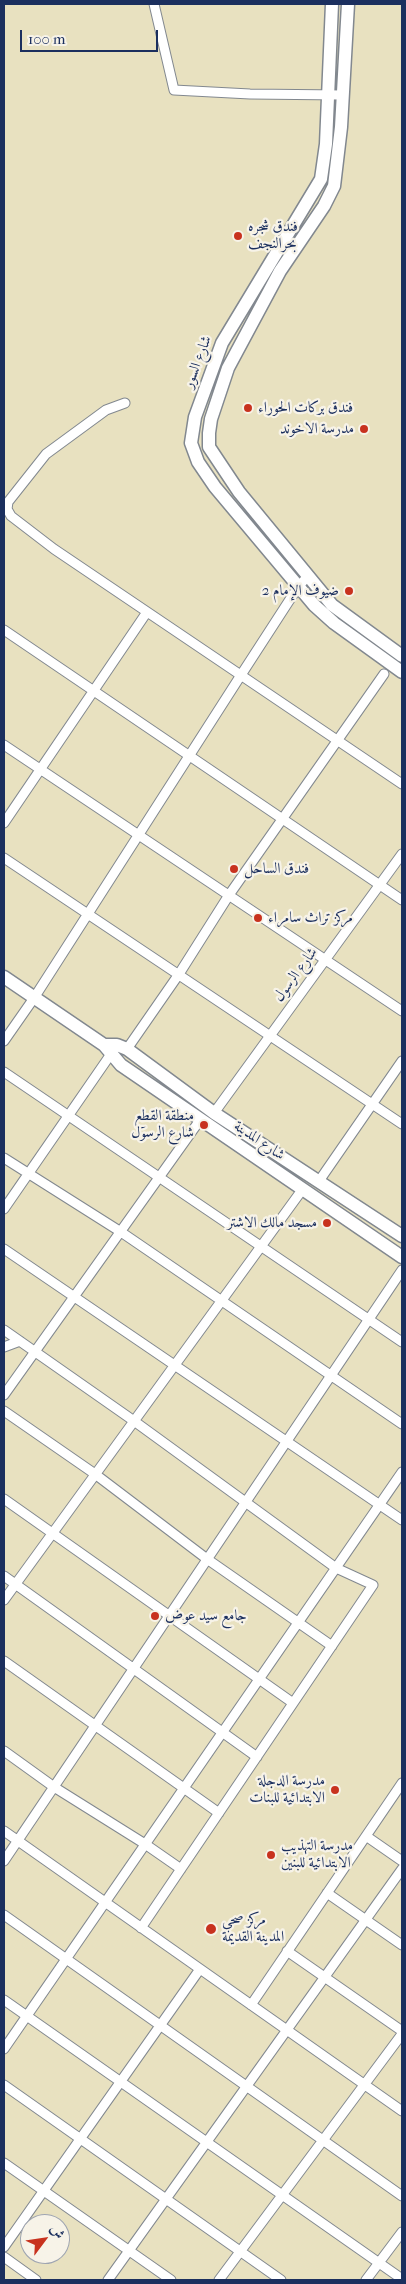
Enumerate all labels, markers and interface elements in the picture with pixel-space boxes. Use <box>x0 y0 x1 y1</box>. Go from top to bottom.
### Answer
scale bar <box>22 20 160 52</box>
text: 100 m <box>28 30 66 48</box>
place label: فندق شجره بحرالنجف <box>248 218 298 253</box>
marker: فندق شجره بحرالنجف <box>232 230 244 242</box>
street label: شارع السور <box>180 333 216 391</box>
place label: فندق بركات الحوراء <box>258 399 353 417</box>
marker: فندق بركات الحوراء <box>242 402 254 414</box>
place label: مدرسة الاخوند <box>280 420 354 438</box>
marker: مدرسة الاخوند <box>358 423 370 435</box>
place label: ضيوف الإمام 2 <box>262 582 339 600</box>
marker: ضيوف الإمام 2 <box>343 585 355 597</box>
place label: فندق الساحل <box>244 860 309 878</box>
marker: فندق الساحل <box>228 863 240 875</box>
place label: مركز تراث سامراء <box>268 909 353 927</box>
marker: مركز تراث سامراء <box>252 912 264 924</box>
street label: شارع الرسول <box>270 944 322 1006</box>
place label: منطقة القطع شارع الرسول <box>131 1107 194 1142</box>
street label: شارع المدينة <box>230 1117 288 1165</box>
marker: منطقة القطع شارع الرسول <box>198 1119 210 1131</box>
place label: مسجد مالك الاشتر <box>227 1214 317 1232</box>
marker: مسجد مالك الاشتر <box>321 1217 333 1229</box>
place label: جامع سيد عوض <box>165 1607 247 1625</box>
marker: جامع سيد عوض <box>149 1610 161 1622</box>
place label: مدرسة الدجلة الابتدائية للبنات <box>249 1772 325 1807</box>
marker: مدرسة الدجلة الابتدائية للبنات <box>329 1784 341 1796</box>
place label: مدرسة التهذيب الابتدائية للبنين <box>281 1837 353 1872</box>
marker: مدرسة التهذيب الابتدائية للبنين <box>265 1849 277 1861</box>
place label: مركز صحي المدينة القديمة <box>222 1911 284 1946</box>
marker: مركز صحي المدينة القديمة <box>204 1922 218 1936</box>
north arrow <box>20 2214 70 2264</box>
text: ش <box>47 2221 68 2242</box>

